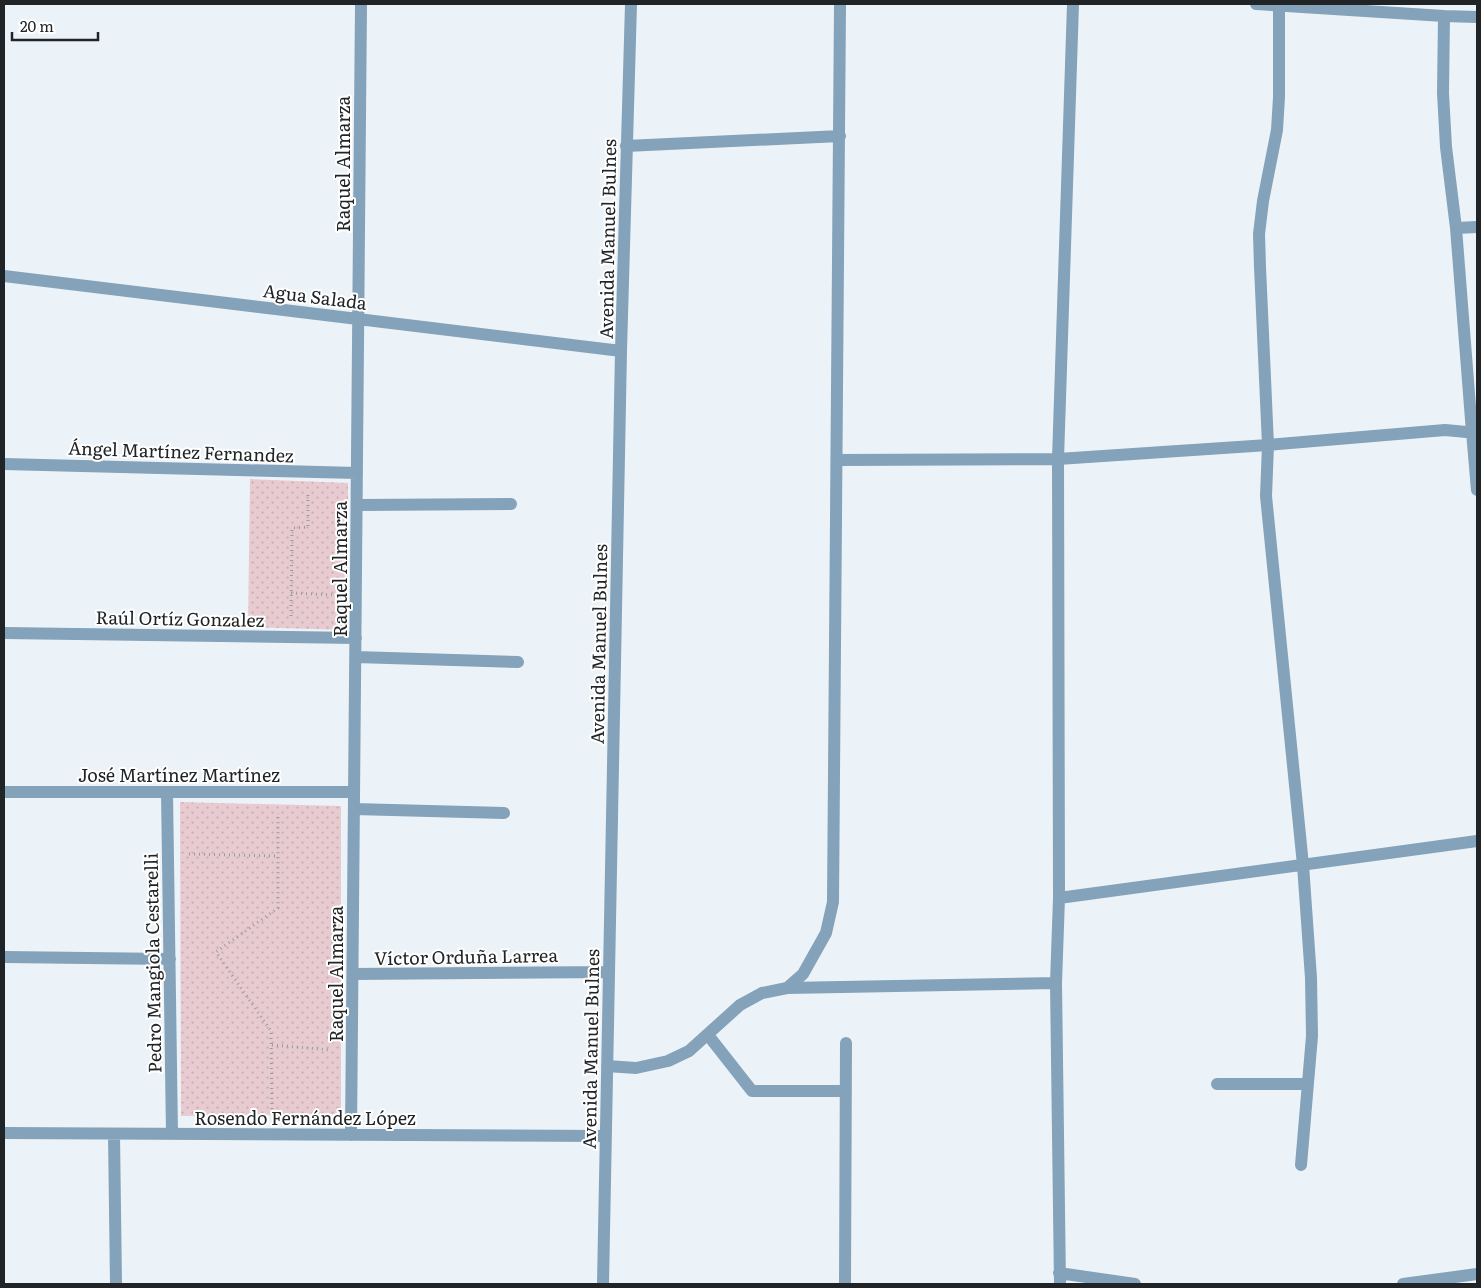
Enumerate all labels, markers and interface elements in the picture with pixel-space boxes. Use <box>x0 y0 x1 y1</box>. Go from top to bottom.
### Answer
scale bar <box>12 10 99 42</box>
text: 20 m <box>20 14 54 37</box>
street label: Raquel Almarza <box>329 96 356 232</box>
street label: Avenida Manuel Bulnes <box>592 139 622 339</box>
street label: Agua Salada <box>261 276 369 316</box>
street label: Ángel Martínez Fernandez <box>68 434 294 468</box>
street label: Raquel Almarza <box>326 501 353 637</box>
street label: Avenida Manuel Bulnes <box>583 544 613 744</box>
street label: Raúl Ortíz Gonzalez <box>95 603 265 633</box>
street label: José Martínez Martínez <box>78 761 280 788</box>
street label: Pedro Mangiola Cestarelli <box>137 853 167 1073</box>
street label: Raquel Almarza <box>322 906 349 1042</box>
street label: Víctor Orduña Larrea <box>374 941 558 971</box>
street label: Avenida Manuel Bulnes <box>575 949 605 1149</box>
street label: Rosendo Fernández López <box>194 1104 416 1131</box>

